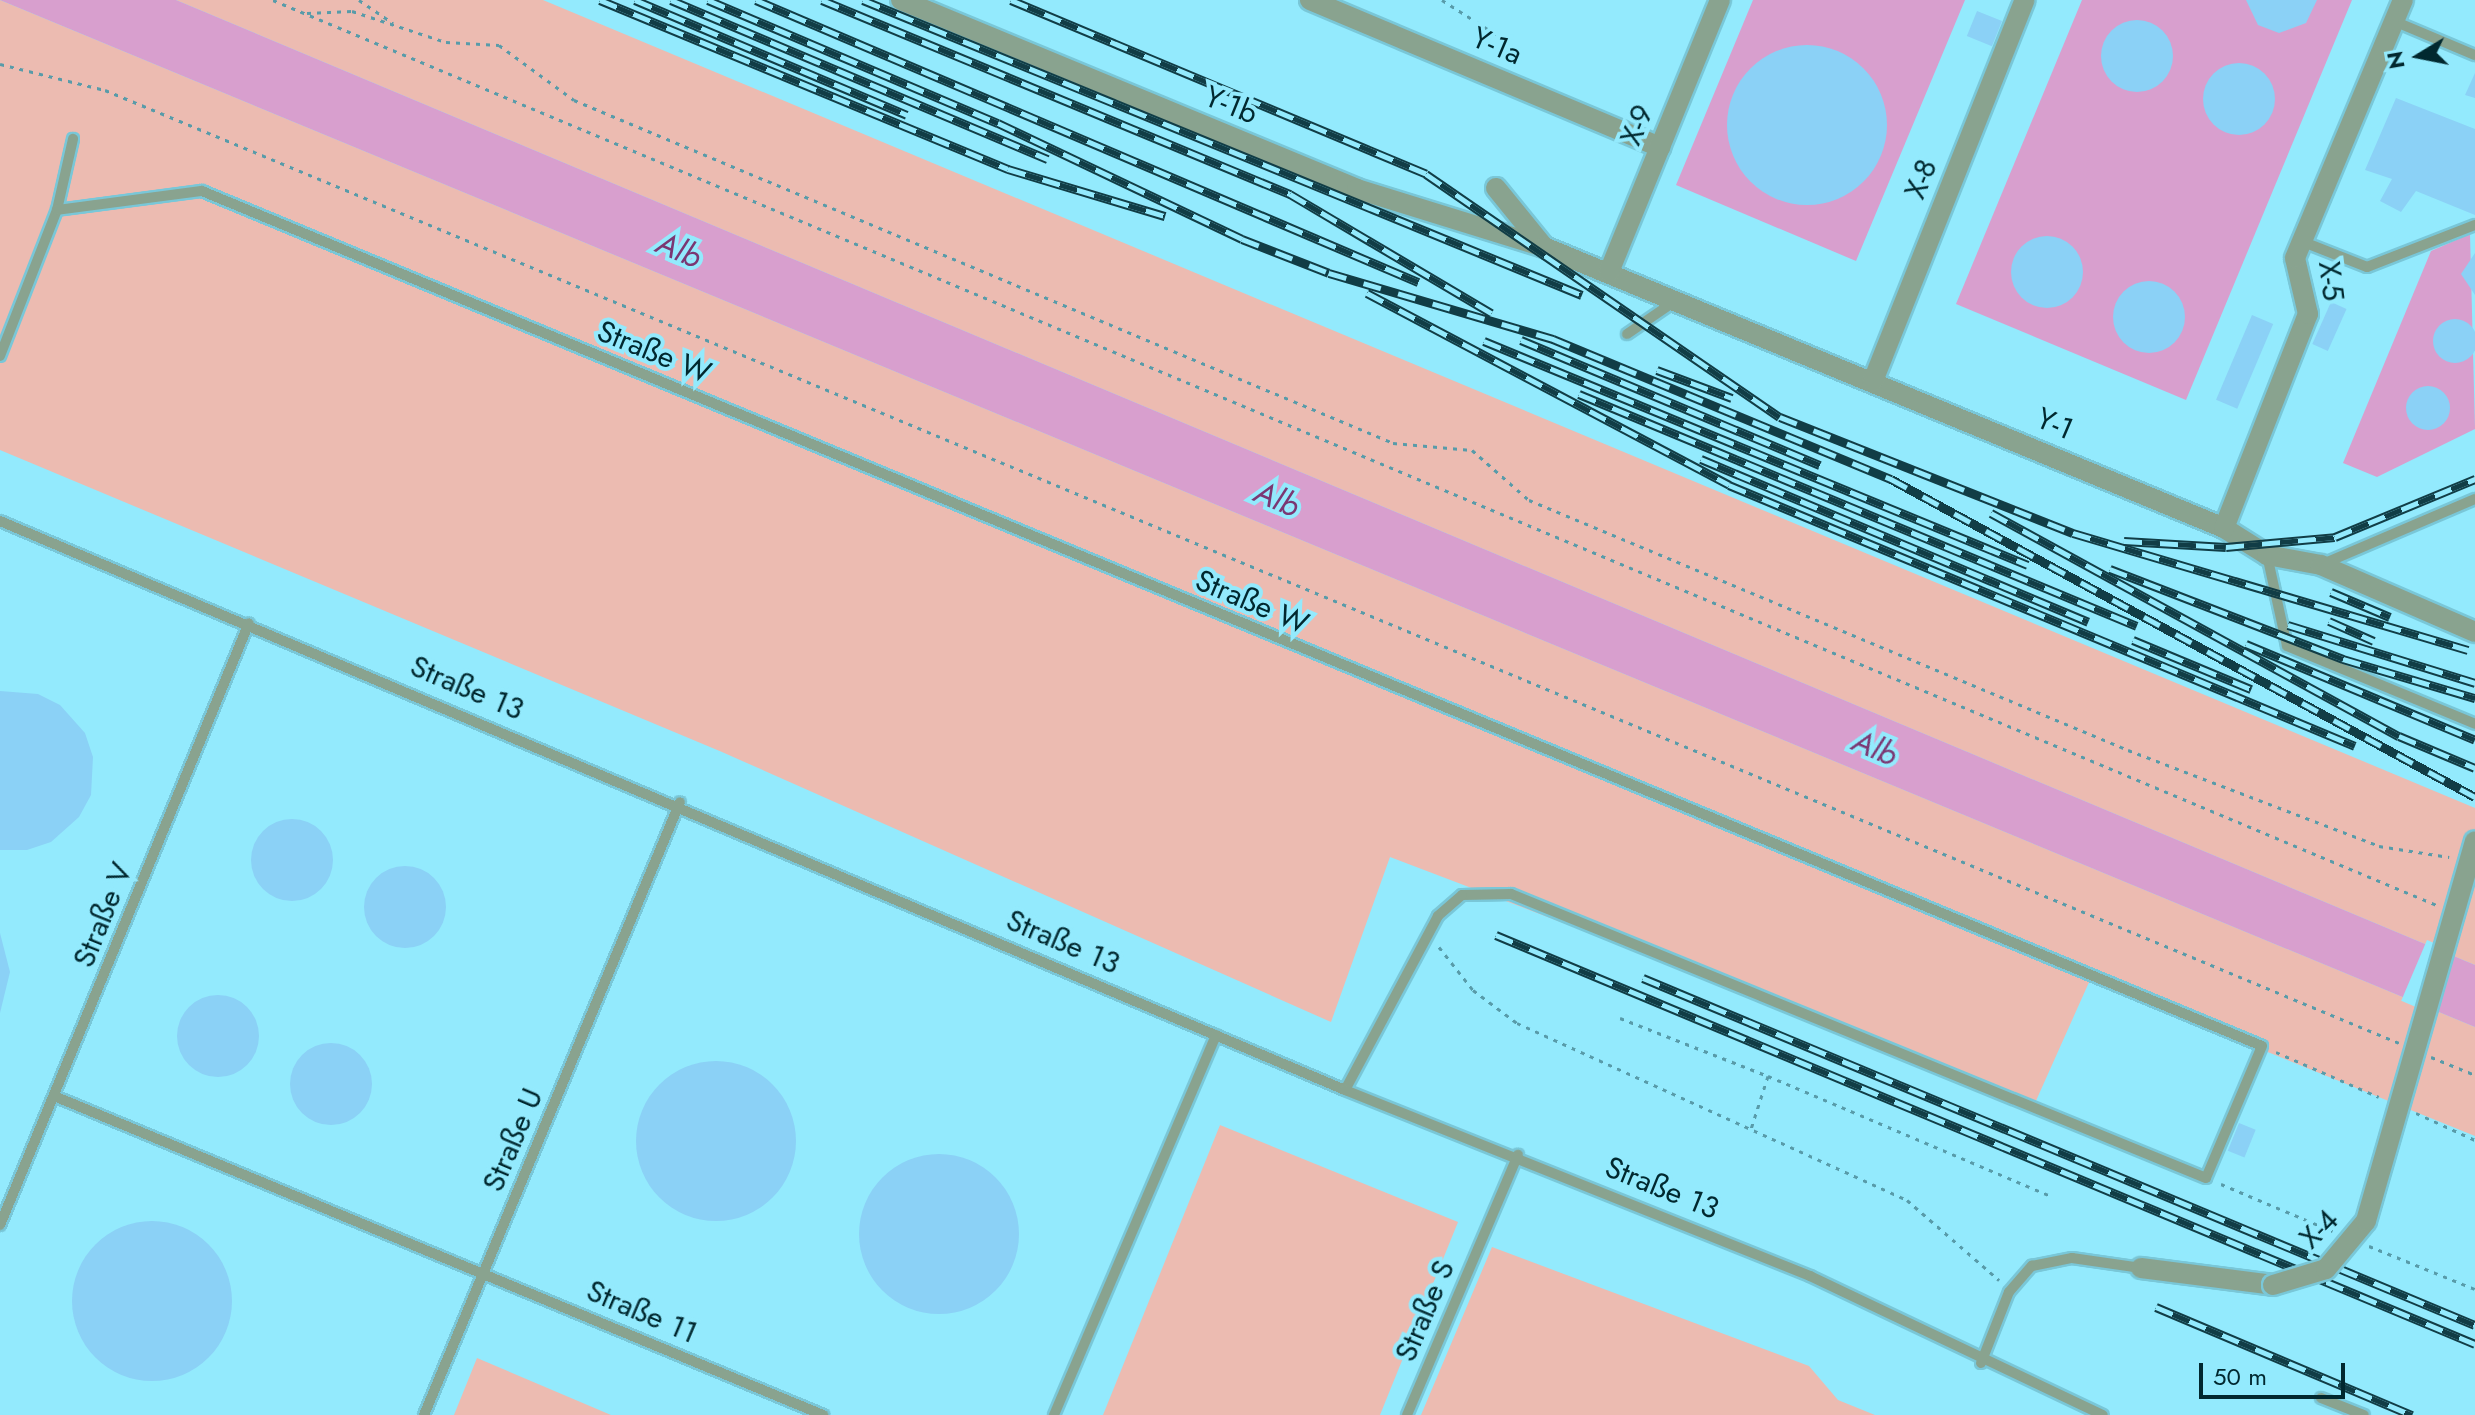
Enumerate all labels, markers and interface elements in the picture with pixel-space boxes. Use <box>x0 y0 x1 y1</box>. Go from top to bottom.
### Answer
north arrow <box>2379 16 2459 96</box>
street label: Y-1a <box>1466 19 1528 73</box>
text: N <box>2378 49 2413 72</box>
street label: Y-1b <box>1199 78 1263 132</box>
street label: X-9 <box>1613 100 1661 150</box>
street label: X-8 <box>1897 154 1945 204</box>
water label: Alb <box>651 223 707 277</box>
street label: X-5 <box>2311 259 2351 303</box>
street label: Straße W <box>592 313 716 391</box>
street label: Y-1 <box>2031 400 2079 448</box>
water label: Alb <box>1249 472 1305 526</box>
street label: Straße W <box>1190 562 1314 642</box>
street label: Straße 13 <box>405 648 529 728</box>
water label: Alb <box>1847 721 1903 775</box>
street label: Straße V <box>66 857 140 973</box>
street label: Straße 13 <box>1001 902 1125 982</box>
street label: Straße U <box>475 1083 551 1197</box>
street label: Straße 13 <box>1600 1149 1724 1227</box>
street label: X-4 <box>2292 1202 2346 1256</box>
street label: Straße S <box>1388 1255 1462 1367</box>
street label: Straße 11 <box>581 1273 703 1351</box>
scale bar <box>2203 1347 2349 1397</box>
text: 50 m <box>2213 1359 2267 1394</box>

